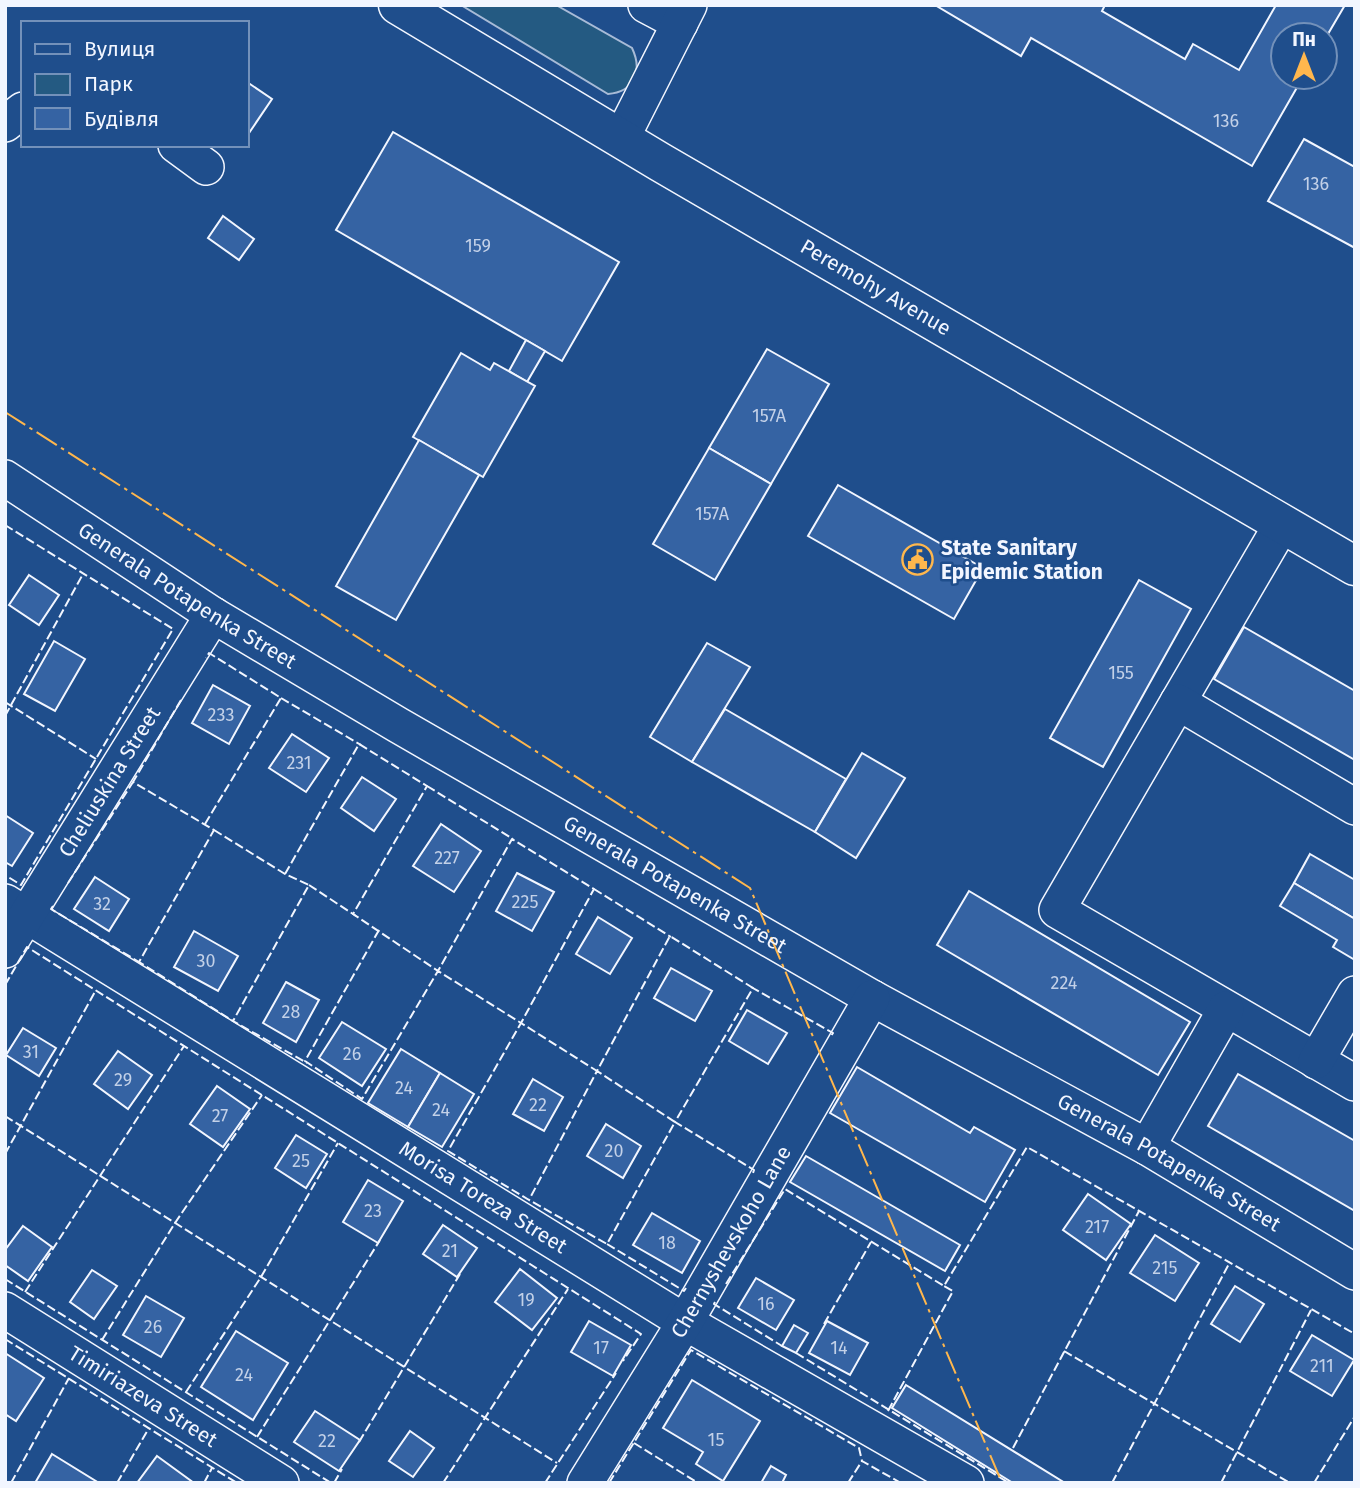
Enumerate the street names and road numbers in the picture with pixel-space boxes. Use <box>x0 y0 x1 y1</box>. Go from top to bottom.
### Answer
street label: Peremohy Avenue <box>796 233 956 341</box>
street label: Generala Potapenka Street <box>73 517 301 675</box>
street label: Cheliuskina Street <box>53 701 166 862</box>
street label: Generala Potapenka Street <box>559 810 792 959</box>
street label: Generala Potapenka Street <box>1053 1088 1286 1238</box>
street label: Morisa Toreza Street <box>394 1136 572 1259</box>
street label: Chernyshevskoho Lane <box>665 1141 797 1343</box>
street label: Timiriazeva Street <box>64 1340 223 1453</box>

